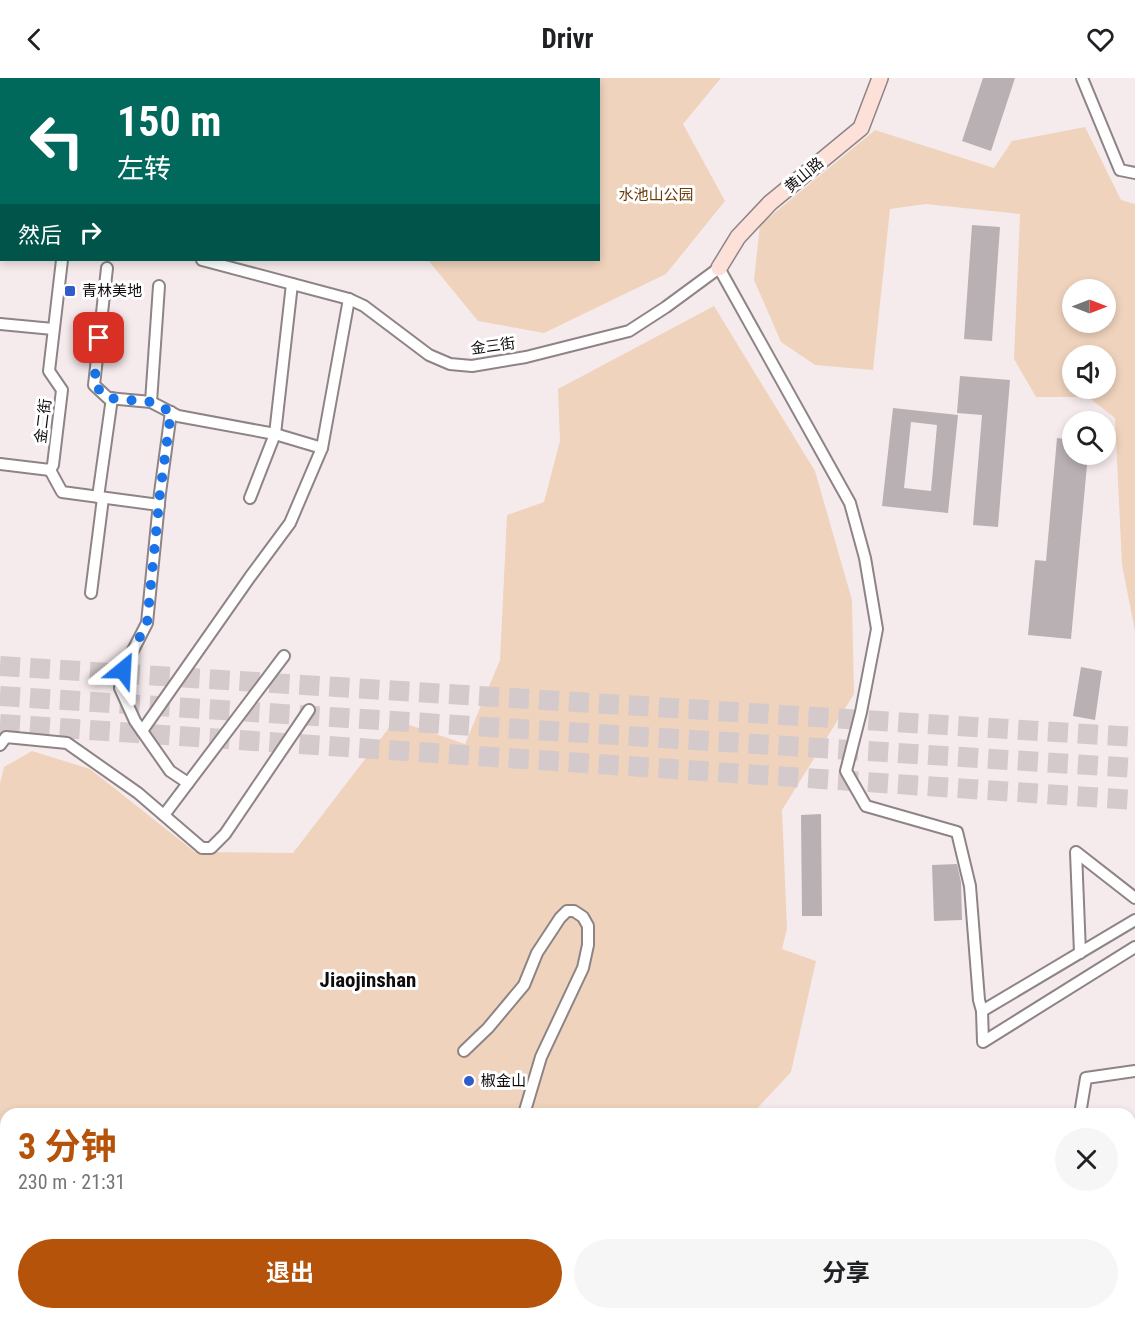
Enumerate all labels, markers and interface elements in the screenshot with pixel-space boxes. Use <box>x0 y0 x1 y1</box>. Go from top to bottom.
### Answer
icon: back <box>18 23 51 56</box>
text: Drivr <box>541 23 594 55</box>
icon: heart <box>1084 23 1117 56</box>
text: 150 m <box>117 97 222 146</box>
icon: left <box>18 102 96 180</box>
text: 左转 <box>117 153 171 185</box>
street label: 黄山路 <box>781 154 827 196</box>
park label: 水池山公园 <box>618 186 694 204</box>
icon: right <box>74 216 107 249</box>
text: 然后 <box>18 223 62 248</box>
north arrow <box>1062 279 1116 333</box>
map controls <box>1062 279 1116 465</box>
place label: 青林美地 <box>82 282 142 300</box>
marker: 青林美地 <box>63 284 77 298</box>
pin <box>73 312 124 363</box>
icon: arrive <box>82 321 115 354</box>
street label: 金三街 <box>469 334 517 358</box>
button: sound <box>1062 345 1116 399</box>
street label: 金二街 <box>31 398 55 444</box>
button: search <box>1062 411 1116 465</box>
position arrow <box>91 638 155 702</box>
district label: Jiaojinshan <box>320 968 416 992</box>
place label: 椒金山 <box>481 1072 526 1090</box>
marker: 椒金山 <box>462 1074 476 1088</box>
text: 3 分钟 <box>18 1126 117 1168</box>
button: close <box>1055 1128 1118 1191</box>
text: 230 m · 21:31 <box>18 1170 125 1194</box>
button: 退出 <box>18 1239 562 1308</box>
button: 分享 <box>574 1239 1118 1308</box>

